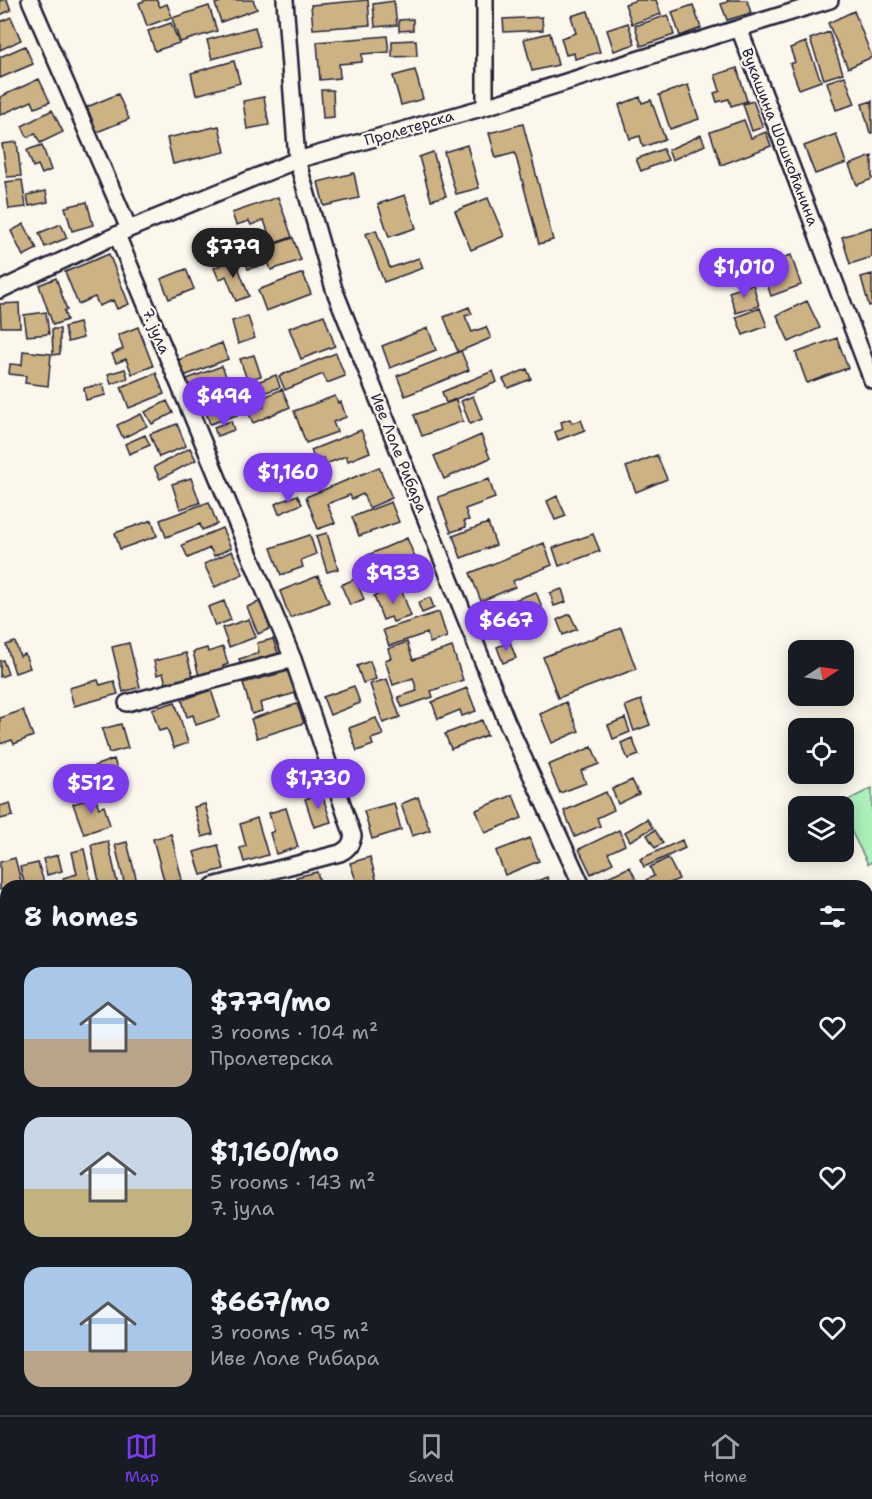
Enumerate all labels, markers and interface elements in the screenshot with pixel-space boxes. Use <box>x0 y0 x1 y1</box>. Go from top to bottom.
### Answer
street label: Вукашина Шошкоћанина <box>737 45 823 229</box>
street label: Пролетерска <box>362 106 457 150</box>
pin: $779 <box>197 228 269 279</box>
text: $779 <box>206 234 260 260</box>
pin: $1,010 <box>695 248 793 299</box>
text: $1,010 <box>713 254 775 280</box>
street label: 7. јула <box>137 305 175 358</box>
pin: $494 <box>188 377 260 428</box>
text: $494 <box>197 383 251 409</box>
street label: Иве Лоле Рибара <box>366 390 432 516</box>
pin: $1,160 <box>239 453 337 504</box>
text: $1,160 <box>257 459 319 485</box>
pin: $933 <box>357 554 429 605</box>
text: $933 <box>366 560 420 586</box>
pin: $667 <box>470 601 542 652</box>
text: $667 <box>479 607 533 633</box>
north arrow <box>788 640 854 706</box>
map controls <box>788 640 854 862</box>
button: locate <box>788 718 854 784</box>
pin: $1,730 <box>269 759 367 810</box>
pin: $512 <box>55 764 127 815</box>
text: $1,730 <box>285 765 351 791</box>
text: $512 <box>67 770 115 796</box>
button: layers <box>788 796 854 862</box>
text: 8 homes <box>24 899 138 934</box>
icon: filters <box>816 900 849 933</box>
text: $779/mo <box>210 984 331 1019</box>
icon: home <box>72 991 144 1063</box>
icon: heart <box>816 1011 849 1044</box>
text: 3 rooms · 104 m² <box>210 1019 378 1045</box>
text: Пролетерска <box>210 1045 333 1071</box>
text: $1,160/mo <box>210 1134 339 1169</box>
icon: home <box>72 1141 144 1213</box>
icon: heart <box>816 1161 849 1194</box>
text: 5 rooms · 143 m² <box>210 1169 375 1195</box>
text: 7. јула <box>210 1195 274 1221</box>
text: $667/mo <box>210 1284 330 1319</box>
icon: home <box>72 1291 144 1363</box>
icon: heart <box>816 1311 849 1344</box>
text: 3 rooms · 95 m² <box>210 1319 369 1345</box>
text: Иве Лоле Рибара <box>210 1345 379 1371</box>
tab: Map <box>125 1430 159 1487</box>
tab: Saved <box>408 1430 454 1487</box>
tab: Home <box>703 1430 747 1487</box>

